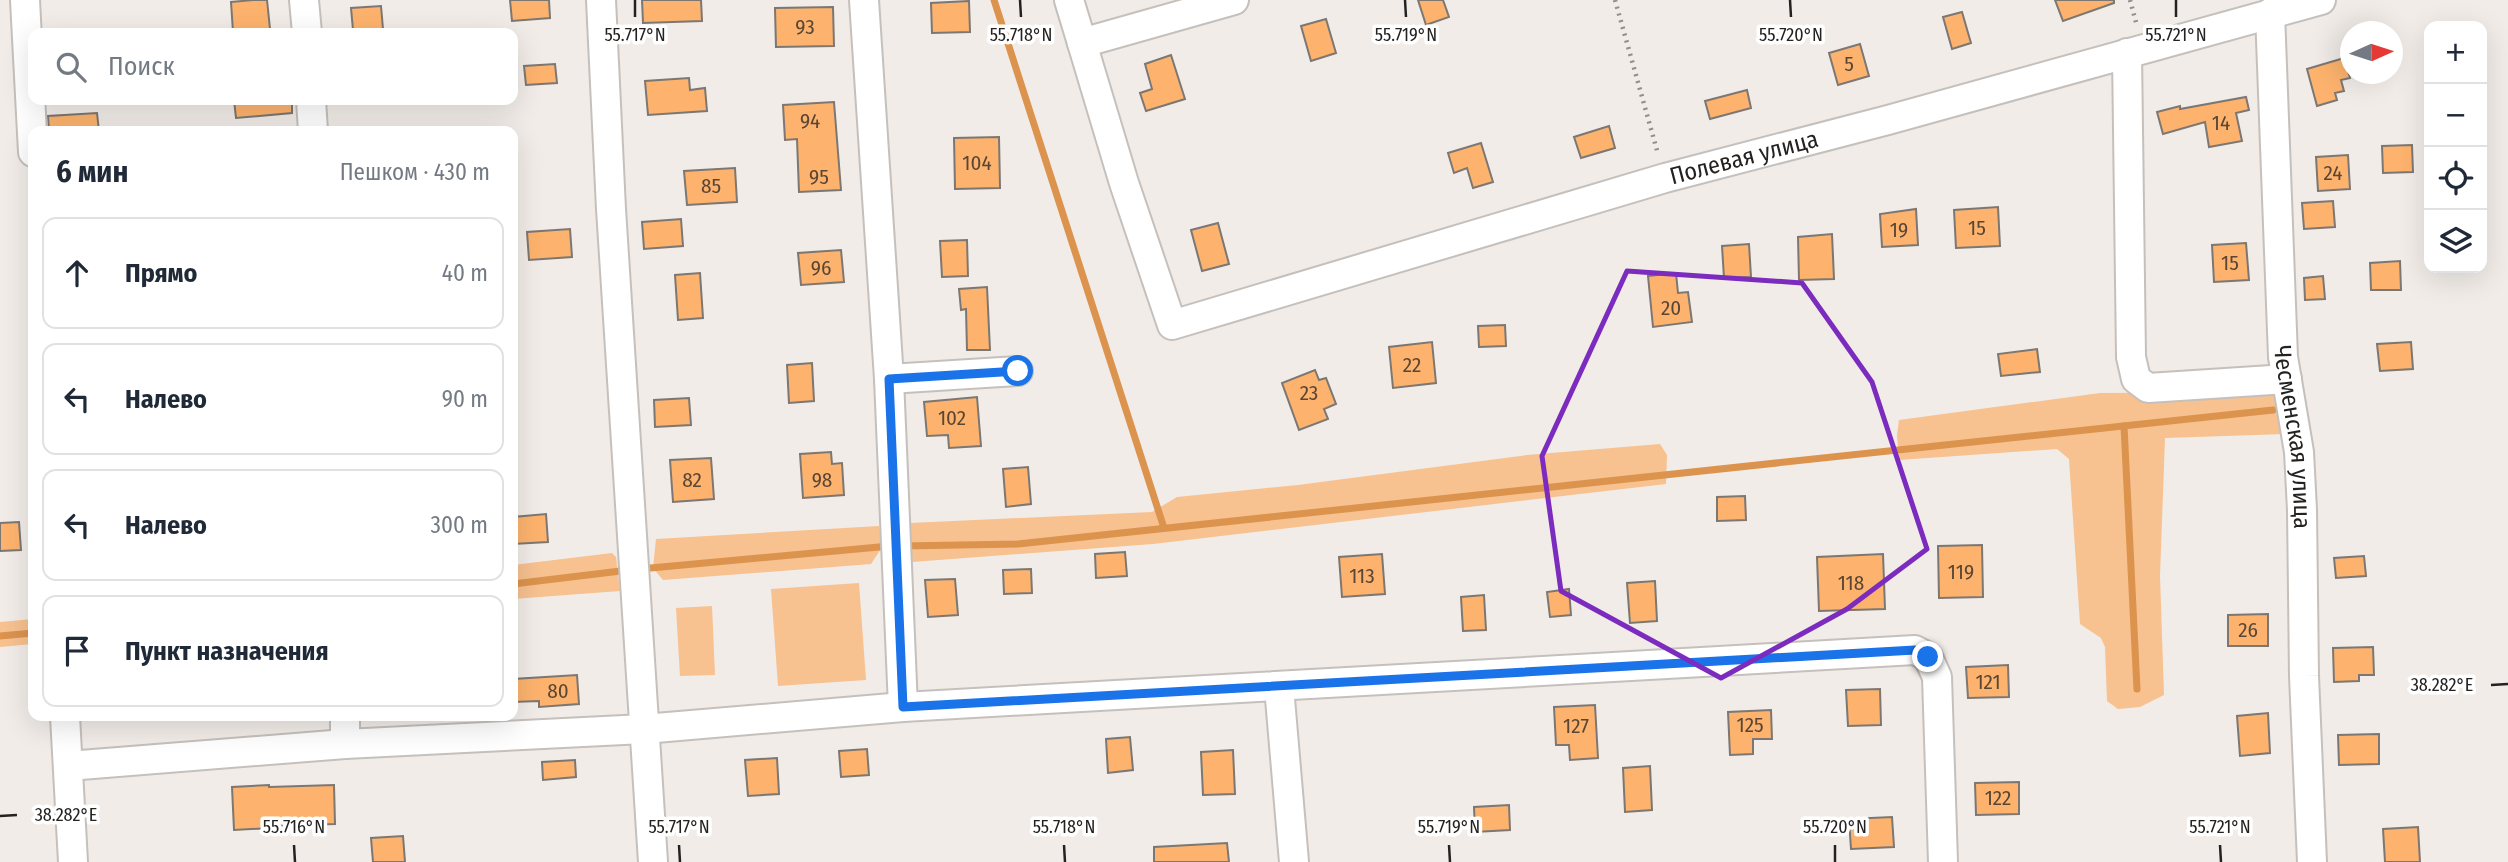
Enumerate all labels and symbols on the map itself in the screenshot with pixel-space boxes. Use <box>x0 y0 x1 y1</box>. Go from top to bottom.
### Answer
house number: 93 <box>795 14 815 40</box>
north arrow <box>2340 21 2403 84</box>
text: 55.717°N <box>604 24 666 46</box>
text: 55.718°N <box>990 24 1052 46</box>
text: 55.719°N <box>1375 24 1437 46</box>
text: 55.720°N <box>1759 24 1823 46</box>
text: 55.721°N <box>2145 24 2207 46</box>
house number: 5 <box>1844 51 1854 77</box>
house number: 94 <box>800 108 820 134</box>
house number: 14 <box>2212 110 2230 136</box>
street label: Полевая улица <box>1667 125 1821 190</box>
house number: 104 <box>962 150 992 176</box>
house number: 24 <box>2323 160 2343 186</box>
house number: 95 <box>809 164 829 190</box>
house number: 85 <box>701 173 721 199</box>
house number: 15 <box>1968 215 1986 241</box>
house number: 19 <box>1890 217 1908 243</box>
house number: 15 <box>2221 250 2239 276</box>
house number: 96 <box>811 255 831 281</box>
house number: 20 <box>1661 295 1681 321</box>
street label: Чесменская улица <box>2269 345 2316 529</box>
house number: 22 <box>1403 352 1421 378</box>
route start <box>1002 355 1033 386</box>
house number: 23 <box>1300 380 1318 406</box>
house number: 102 <box>938 405 966 431</box>
house number: 82 <box>682 467 702 493</box>
house number: 98 <box>812 467 832 493</box>
house number: 119 <box>1948 559 1974 585</box>
house number: 113 <box>1349 563 1375 589</box>
house number: 118 <box>1838 570 1864 596</box>
house number: 26 <box>2238 617 2258 643</box>
route end <box>1912 641 1943 672</box>
house number: 121 <box>1975 669 2001 695</box>
text: 38.282°E <box>2411 674 2473 696</box>
house number: 80 <box>547 678 569 704</box>
house number: 125 <box>1736 712 1764 738</box>
house number: 127 <box>1563 713 1589 739</box>
house number: 122 <box>1985 785 2011 811</box>
text: 38.282°E <box>35 804 97 826</box>
text: 55.716°N <box>263 816 325 838</box>
text: 55.717°N <box>648 816 710 838</box>
text: 55.718°N <box>1033 816 1095 838</box>
text: 55.719°N <box>1418 816 1480 838</box>
text: 55.720°N <box>1803 816 1867 838</box>
text: 55.721°N <box>2189 816 2251 838</box>

